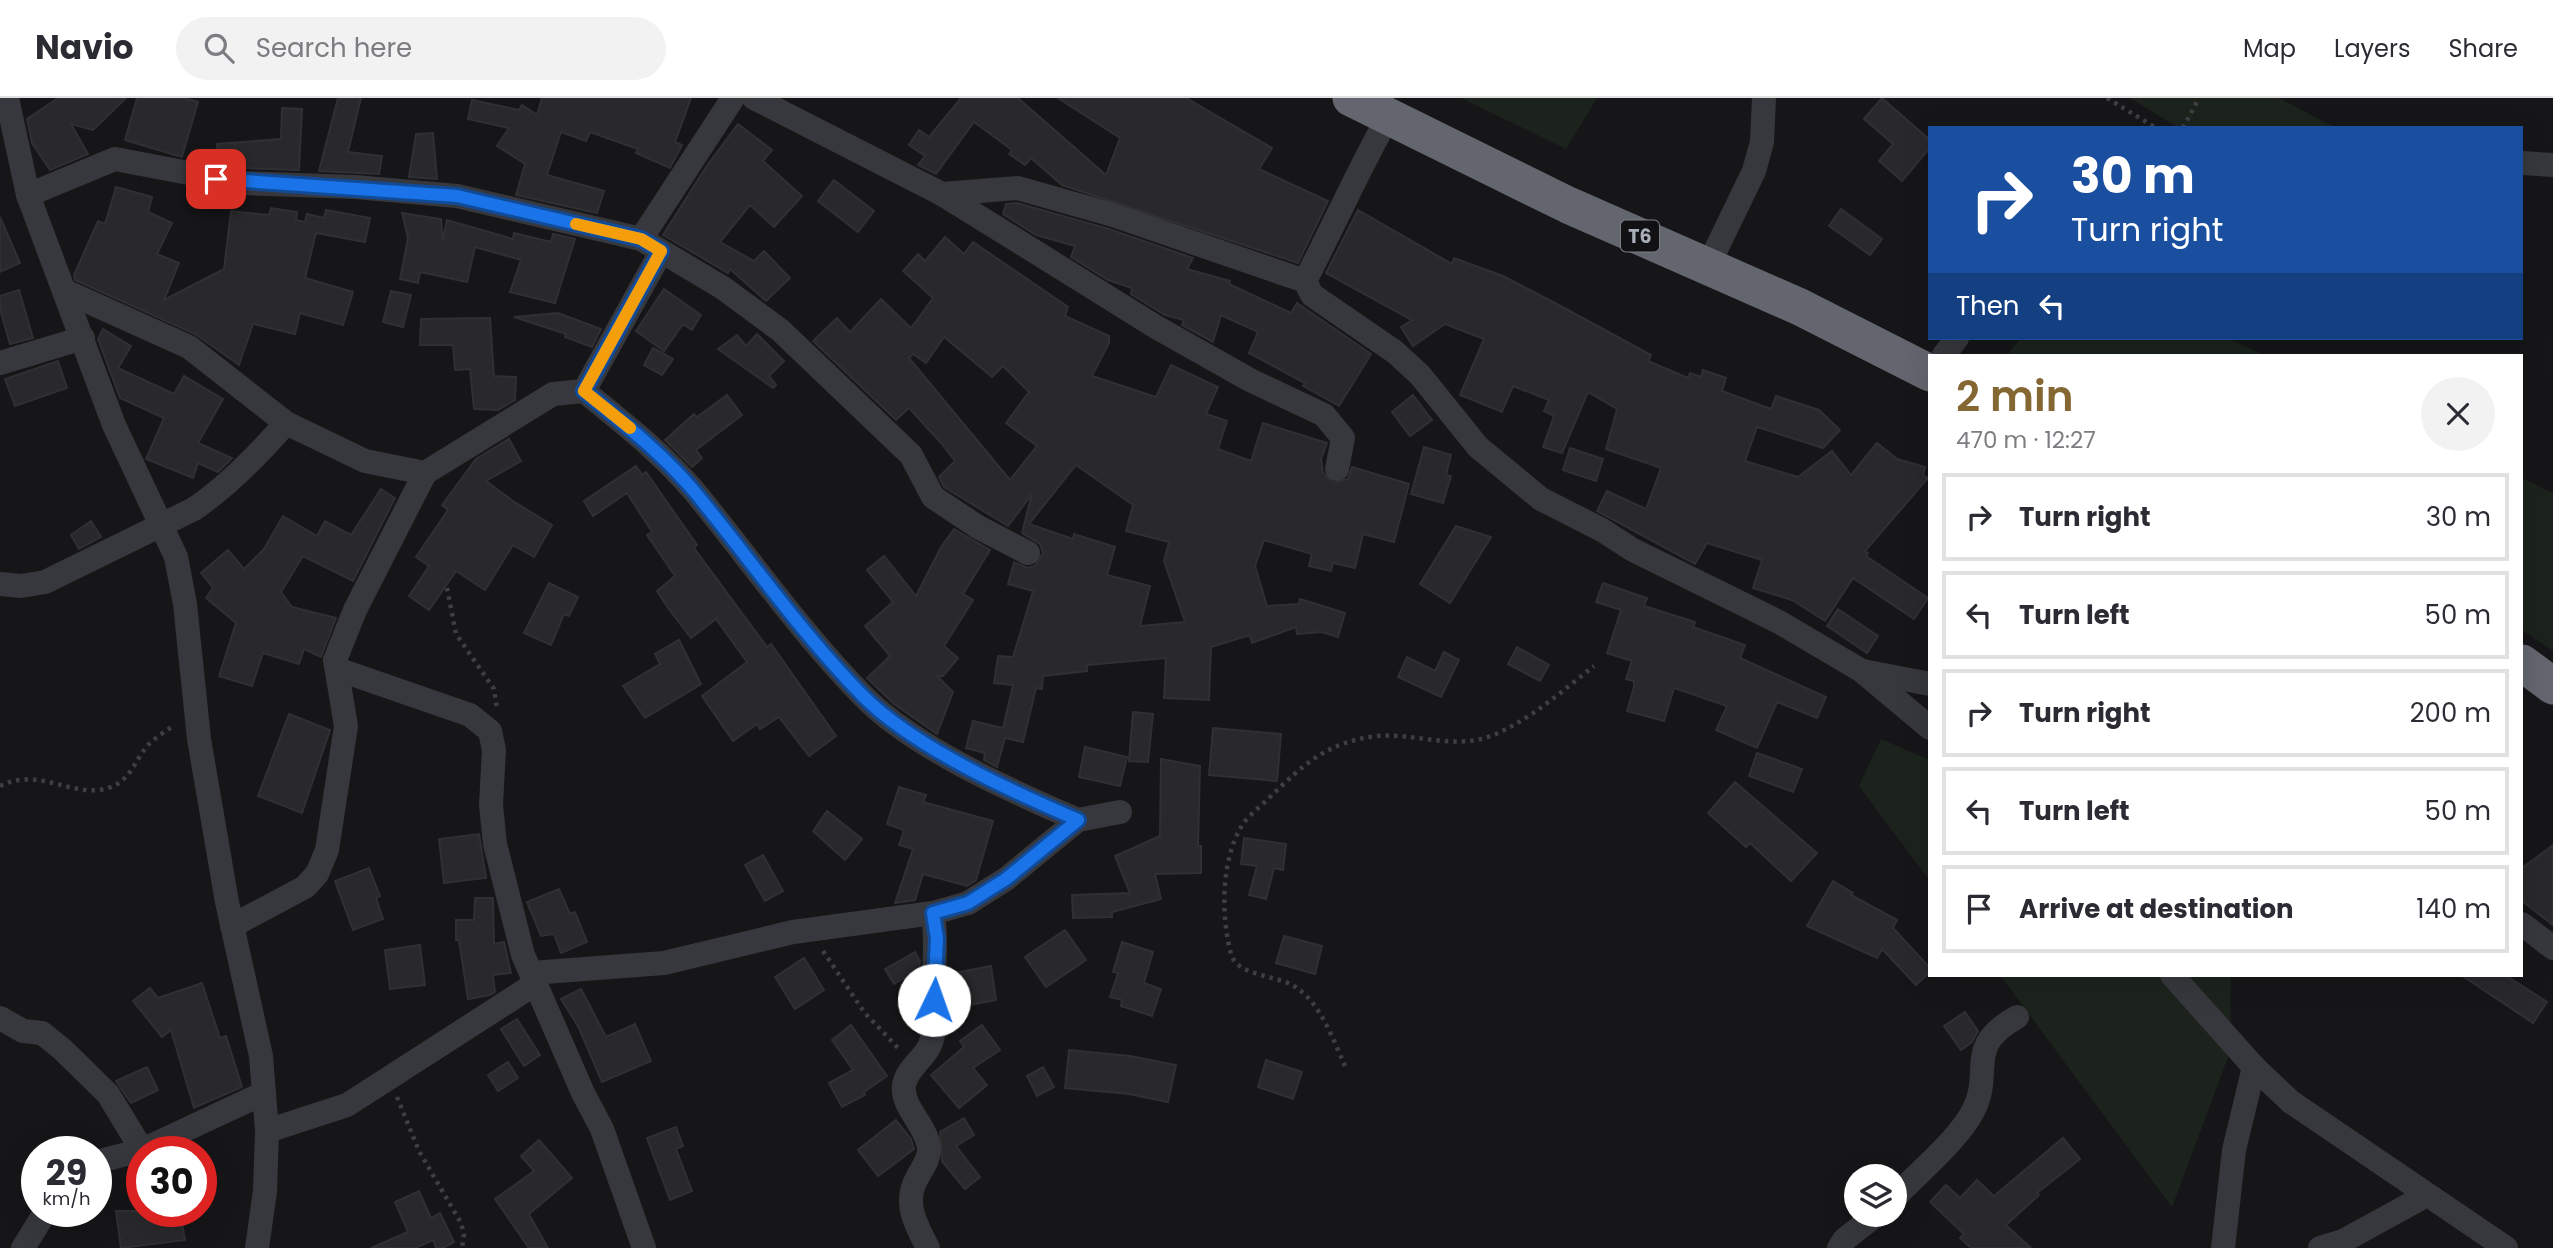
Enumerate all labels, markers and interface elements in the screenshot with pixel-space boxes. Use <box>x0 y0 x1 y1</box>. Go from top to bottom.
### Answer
search box <box>176 17 666 80</box>
text: Navio <box>35 24 134 71</box>
icon: search <box>200 29 238 67</box>
text: Search here <box>256 30 412 66</box>
text: Map <box>2243 32 2296 65</box>
text: Layers <box>2334 32 2410 65</box>
text: Share <box>2448 32 2518 65</box>
text: 30 m <box>2071 142 2195 210</box>
pin <box>186 149 246 209</box>
icon: right <box>1956 154 2047 245</box>
icon: arrive <box>197 160 235 198</box>
text: Turn right <box>2071 207 2223 252</box>
road number: T6 <box>1621 220 1659 252</box>
icon: left <box>2033 287 2071 325</box>
text: Then <box>1956 288 2019 324</box>
text: 2 min <box>1956 367 2074 426</box>
button: close <box>2421 377 2495 451</box>
text: 470 m · 12:27 <box>1956 424 2096 456</box>
icon: right <box>1960 498 1998 536</box>
text: Turn right <box>2019 499 2151 535</box>
text: 30 m <box>2426 499 2491 535</box>
icon: left <box>1960 596 1998 634</box>
text: Turn left <box>2019 597 2130 633</box>
text: 50 m <box>2425 597 2491 633</box>
icon: right <box>1960 694 1998 732</box>
text: Turn right <box>2019 695 2151 731</box>
text: 200 m <box>2410 695 2491 731</box>
icon: left <box>1960 792 1998 830</box>
text: Turn left <box>2019 793 2130 829</box>
text: 50 m <box>2425 793 2491 829</box>
icon: arrive <box>1960 890 1998 928</box>
text: Arrive at destination <box>2019 891 2294 927</box>
text: 140 m <box>2416 891 2491 927</box>
position arrow <box>897 963 971 1037</box>
speed limit sign: 30 <box>126 1136 217 1227</box>
text: 29 <box>46 1148 87 1197</box>
map controls <box>1844 1164 1907 1227</box>
button: layers <box>1844 1164 1907 1227</box>
text: km/h <box>43 1186 90 1211</box>

